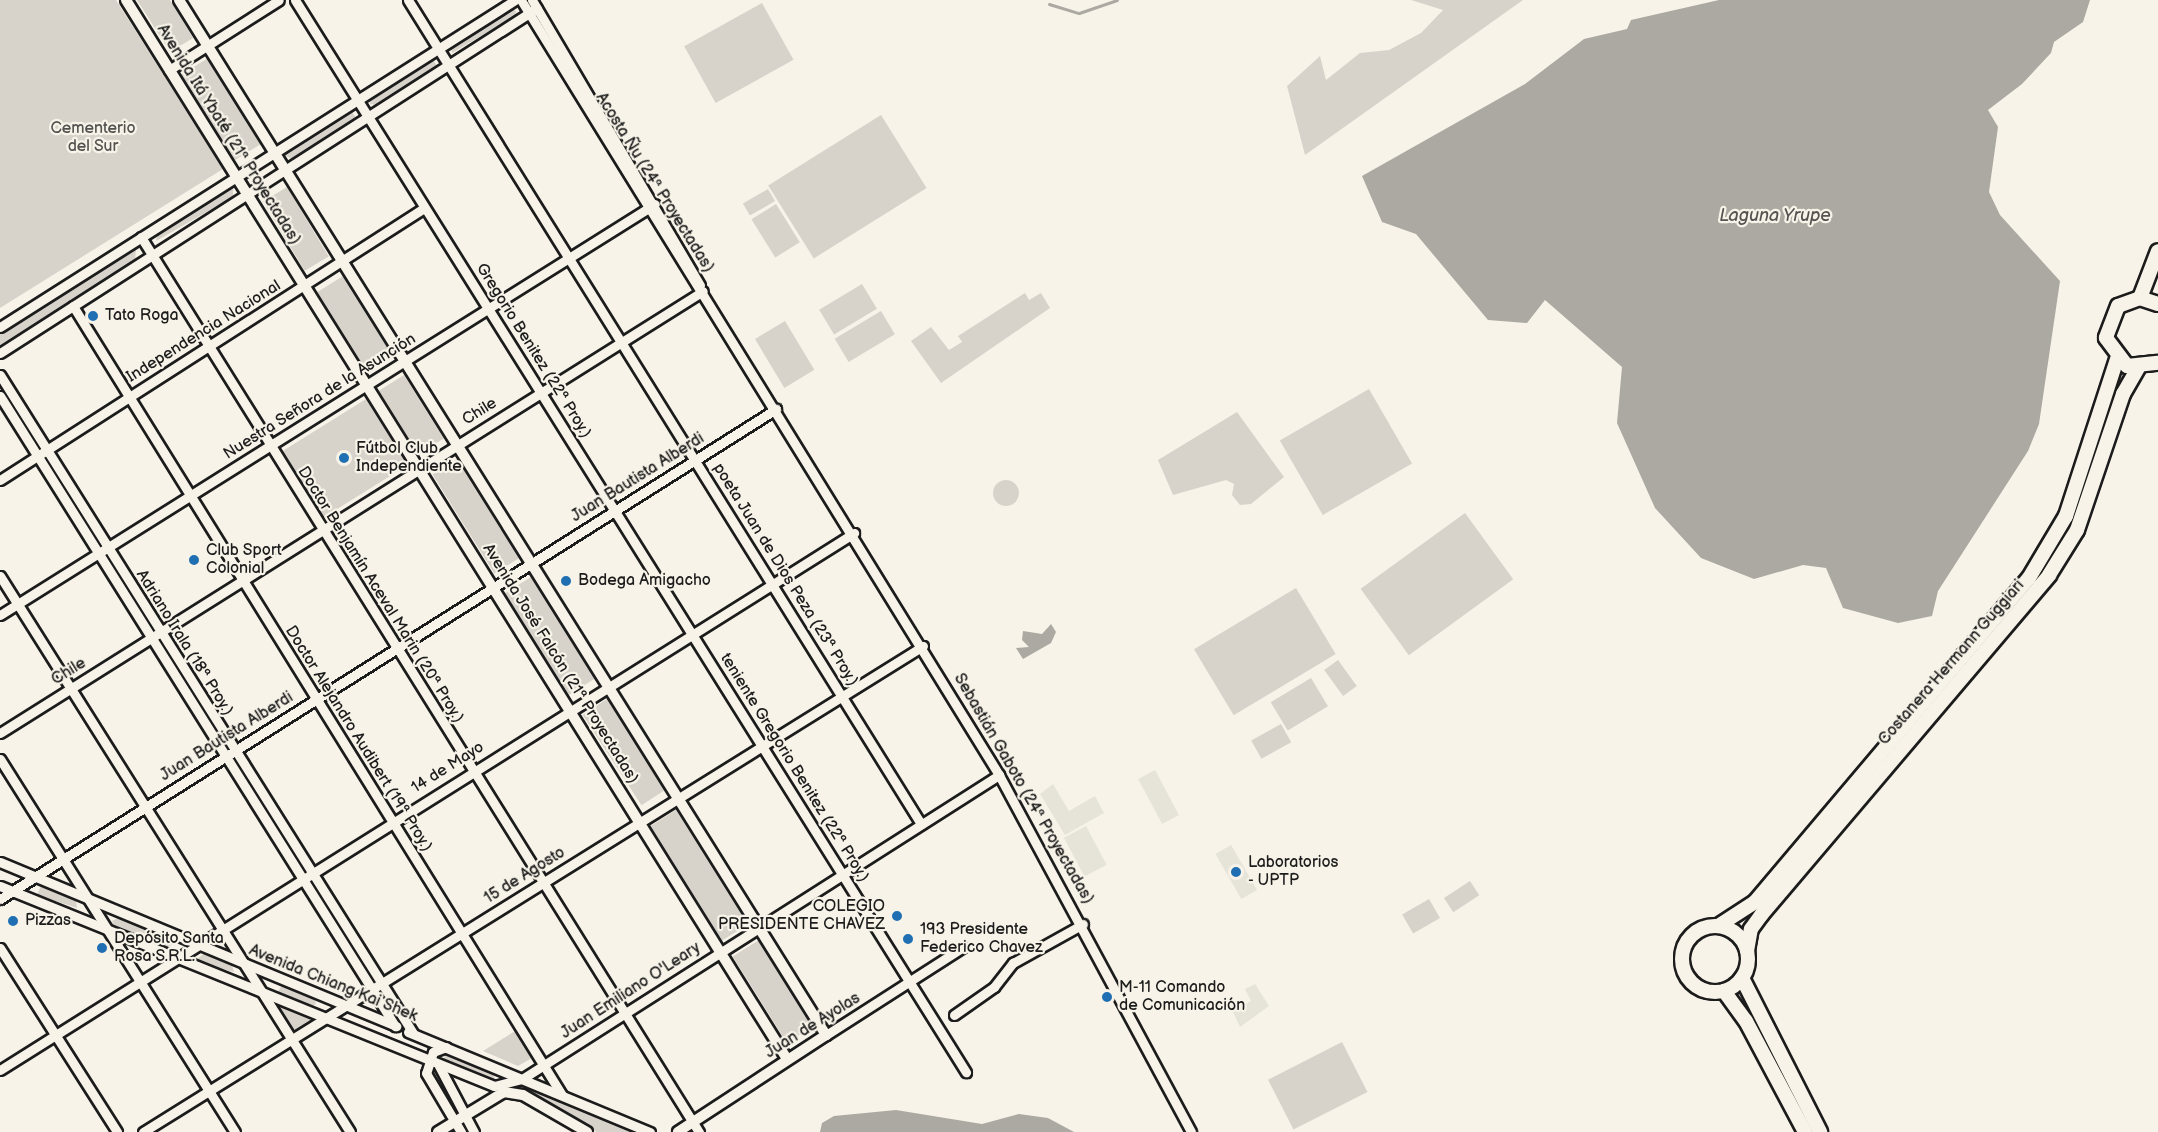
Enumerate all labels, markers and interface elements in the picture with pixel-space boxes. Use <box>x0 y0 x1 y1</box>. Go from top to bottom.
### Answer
street label: Avenida Itá Ybaté (21ª Proyectadas) <box>152 21 304 249</box>
street label: Acosta Ñu (24ª Proyectadas) <box>591 90 717 276</box>
park label: Cementerio del Sur <box>50 119 136 157</box>
water label: Laguna Yrupe <box>1719 205 1831 227</box>
street label: Gregorio Benitez (22ª Proy.) <box>471 260 595 442</box>
street label: Independencia Nacional <box>124 277 284 387</box>
place label: Tato Roga <box>105 306 179 326</box>
marker: Tato Roga <box>86 309 100 323</box>
street label: Nuestra Señora de la Asunción <box>220 330 420 464</box>
street label: Chile <box>459 394 501 430</box>
street label: Juan Bautista Alberdi <box>568 429 708 527</box>
place label: Fútbol Club Independiente <box>356 439 462 477</box>
marker: Fútbol Club Independiente <box>337 451 351 465</box>
street label: poeta Juan de Dios Peza (23ª Proy.) <box>708 460 862 690</box>
street label: Doctor Benjamín Aceval Marin (20ª Proy.) <box>293 463 467 727</box>
street label: Avenida José Falcón (21ª Proyectadas) <box>478 540 642 788</box>
place label: Club Sport Colonial <box>206 541 282 579</box>
marker: Club Sport Colonial <box>187 553 201 567</box>
street label: Adriano Irala (18ª Proy.) <box>131 567 237 719</box>
place label: Bodega Amigacho <box>578 571 711 591</box>
marker: Bodega Amigacho <box>559 574 573 588</box>
street label: Costanera Hermann Guggiari <box>1875 576 2029 750</box>
street label: Doctor Alejandro Audibert (19ª Proy.) <box>280 623 436 855</box>
street label: teniente Gregorio Benitez (22ª Proy.) <box>715 650 873 886</box>
street label: Chile <box>48 654 90 690</box>
street label: Sebastián Gaboto (24ª Proyectadas) <box>949 670 1097 908</box>
street label: Juan Bautista Alberdi <box>157 688 297 786</box>
street label: 14 de Mayo <box>408 738 488 798</box>
street label: 15 de Agosto <box>481 844 569 908</box>
place label: Laboratorios - UPTP <box>1248 853 1338 891</box>
marker: Laboratorios - UPTP <box>1229 865 1243 879</box>
place label: COLEGIO PRESIDENTE CHAVEZ <box>718 897 885 935</box>
marker: COLEGIO PRESIDENTE CHAVEZ <box>890 909 904 923</box>
place label: Pizzas <box>25 911 71 931</box>
marker: Pizzas <box>6 914 20 928</box>
place label: 193 Presidente Federico Chavez <box>920 920 1043 958</box>
place label: Depósito Santa Rosa S.R.L. <box>114 929 224 967</box>
marker: 193 Presidente Federico Chavez <box>901 932 915 946</box>
street label: Juan Emiliano O'Leary <box>558 939 704 1043</box>
marker: Depósito Santa Rosa S.R.L. <box>95 941 109 955</box>
street label: Avenida Chiang Kai Shek <box>246 941 420 1027</box>
place label: M-11 Comando de Comunicación <box>1119 978 1245 1016</box>
street label: Juan de Ayolas <box>762 989 864 1063</box>
marker: M-11 Comando de Comunicación <box>1100 990 1114 1004</box>

